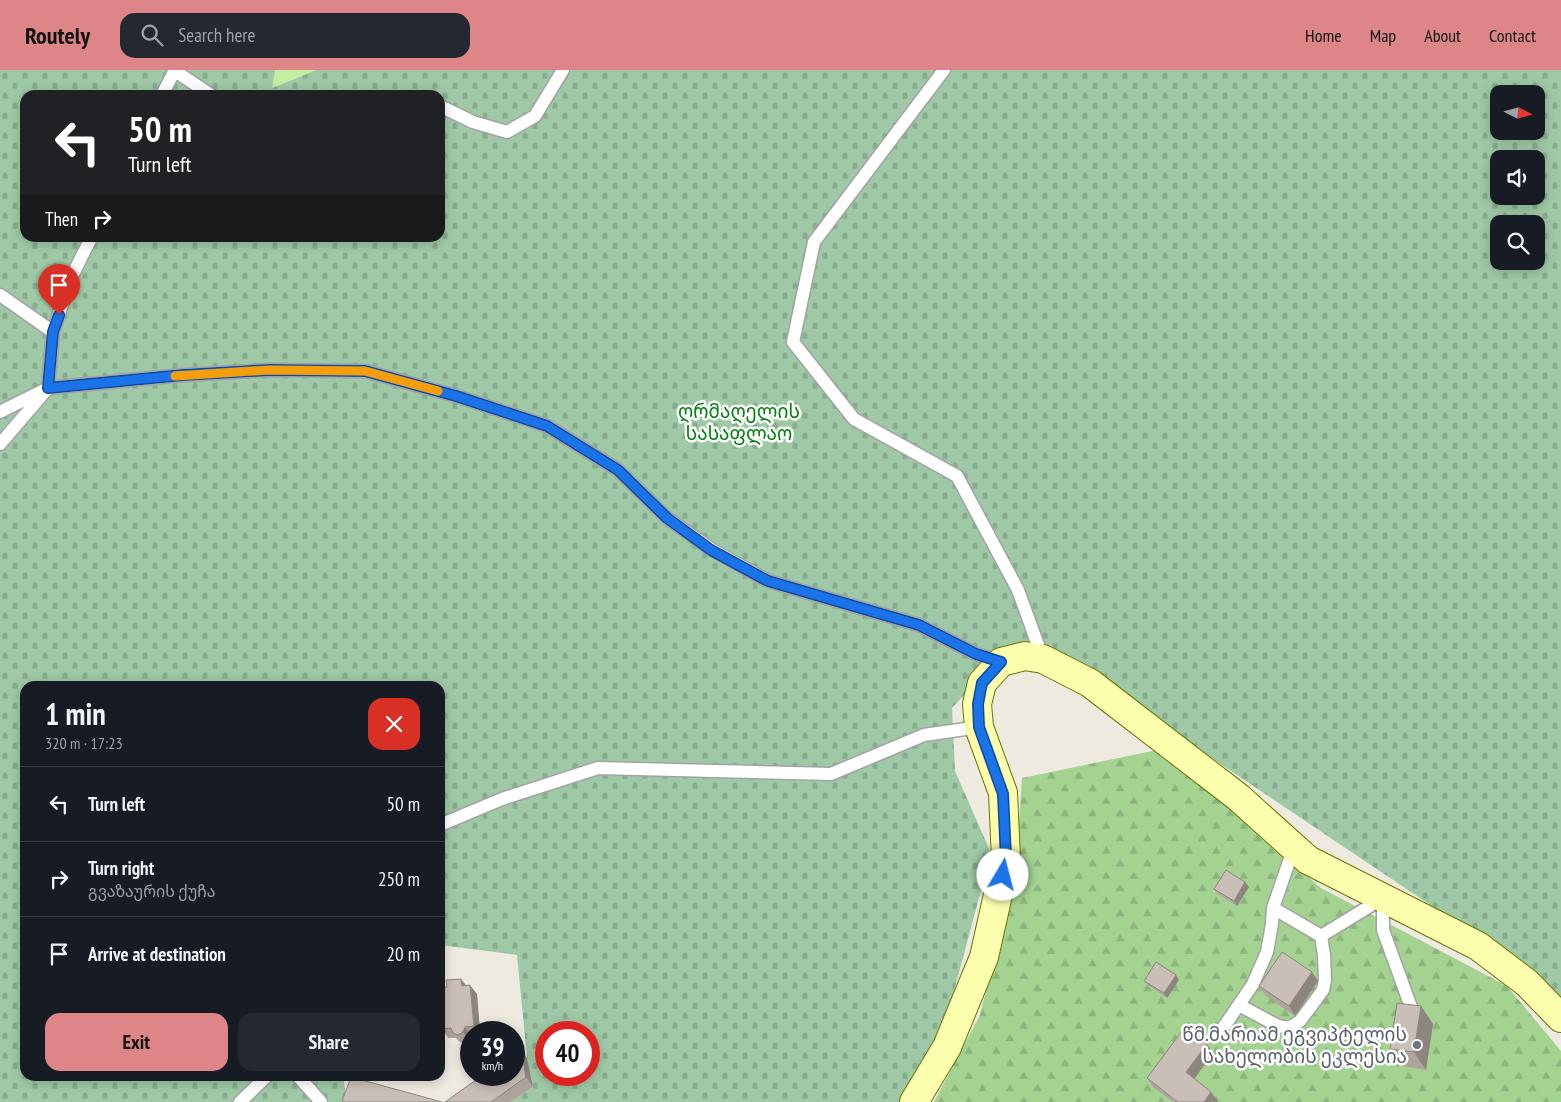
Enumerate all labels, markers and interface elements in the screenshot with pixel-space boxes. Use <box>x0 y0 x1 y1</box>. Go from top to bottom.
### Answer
search box <box>120 13 470 58</box>
text: Routely <box>25 20 90 51</box>
icon: search <box>138 21 166 49</box>
text: Search here <box>178 23 255 47</box>
text: Home <box>1305 24 1342 47</box>
text: Map <box>1370 24 1396 47</box>
text: About <box>1424 24 1461 47</box>
text: Contact <box>1489 24 1536 47</box>
north arrow <box>1490 85 1545 140</box>
map controls <box>1490 85 1545 270</box>
text: 50 m <box>128 106 192 152</box>
icon: left <box>45 110 110 175</box>
text: Turn left <box>128 150 192 178</box>
button: sound <box>1490 150 1545 205</box>
icon: right <box>88 205 116 233</box>
text: Then <box>45 207 78 231</box>
button: search <box>1490 215 1545 270</box>
pin <box>38 264 80 315</box>
icon: arrive <box>45 271 73 299</box>
park label: ღრმაღელის სასაფლაო <box>678 399 800 446</box>
text: 1 min <box>45 694 106 733</box>
button: close <box>368 698 420 750</box>
text: 320 m · 17:23 <box>45 733 123 753</box>
icon: left <box>45 790 73 818</box>
text: Turn left <box>88 792 145 816</box>
text: 50 m <box>387 792 420 816</box>
position arrow <box>976 848 1028 900</box>
text: Turn right <box>88 856 154 880</box>
icon: right <box>45 865 73 893</box>
text: 250 m <box>378 867 420 891</box>
text: გვაზაურის ქუჩა <box>88 881 216 901</box>
icon: arrive <box>45 940 73 968</box>
text: Arrive at destination <box>88 942 226 966</box>
text: 20 m <box>387 942 420 966</box>
button: Exit <box>45 1013 228 1071</box>
button: Share <box>238 1013 420 1071</box>
speed limit sign: 40 <box>535 1021 600 1086</box>
place label: წმ.მარიამ ეგვიპტელის სახელობის ეკლესია <box>1182 1022 1407 1069</box>
text: 39 <box>481 1031 504 1063</box>
marker: წმ.მარიამ ეგვიპტელის სახელობის ეკლესია <box>1411 1039 1423 1051</box>
text: km/h <box>482 1058 503 1073</box>

